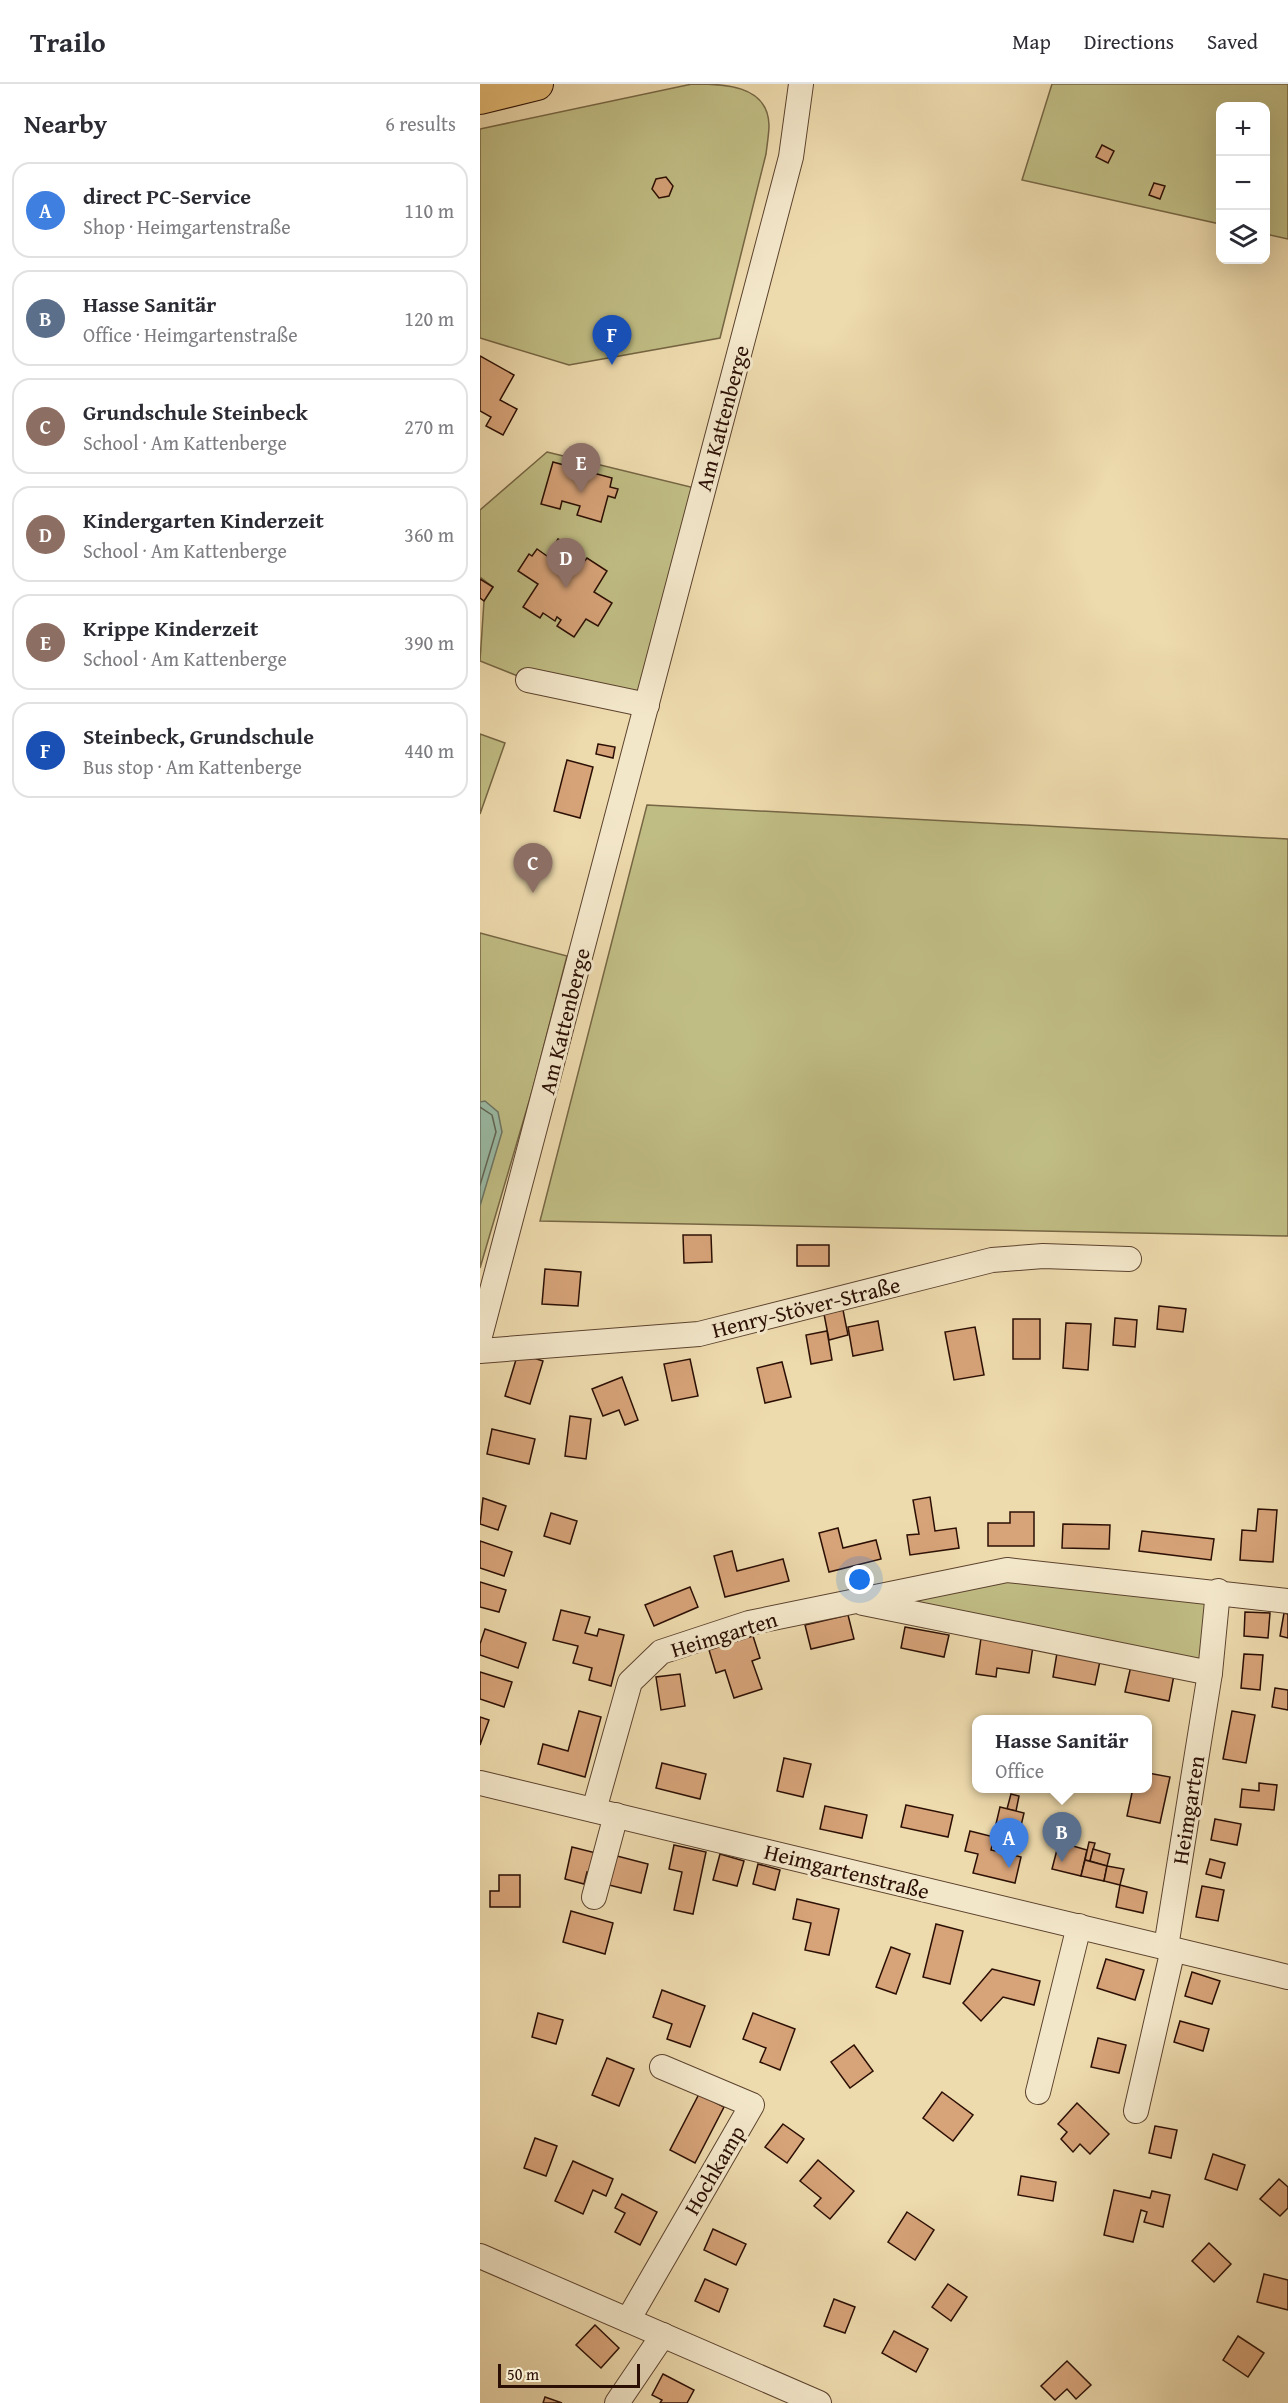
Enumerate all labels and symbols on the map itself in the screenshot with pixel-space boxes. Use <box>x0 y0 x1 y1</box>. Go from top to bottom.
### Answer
pin: F <box>592 316 632 365</box>
street label: Am Kattenberge <box>687 341 757 495</box>
pin: E <box>562 444 600 493</box>
pin: D <box>546 538 586 588</box>
pin: C <box>514 844 552 893</box>
street label: Am Kattenberge <box>530 944 598 1098</box>
street label: Henry-Stöver-Straße <box>709 1268 903 1346</box>
your location <box>845 1565 874 1594</box>
street label: Heimgarten <box>667 1602 782 1665</box>
street label: Heimgarten <box>1164 1753 1213 1867</box>
pin: B <box>1042 1812 1082 1862</box>
pin: A <box>990 1818 1028 1868</box>
street label: Heimgartenstraße <box>761 1835 933 1907</box>
street label: Hochkamp <box>675 2119 753 2221</box>
scale bar <box>498 2361 640 2388</box>

